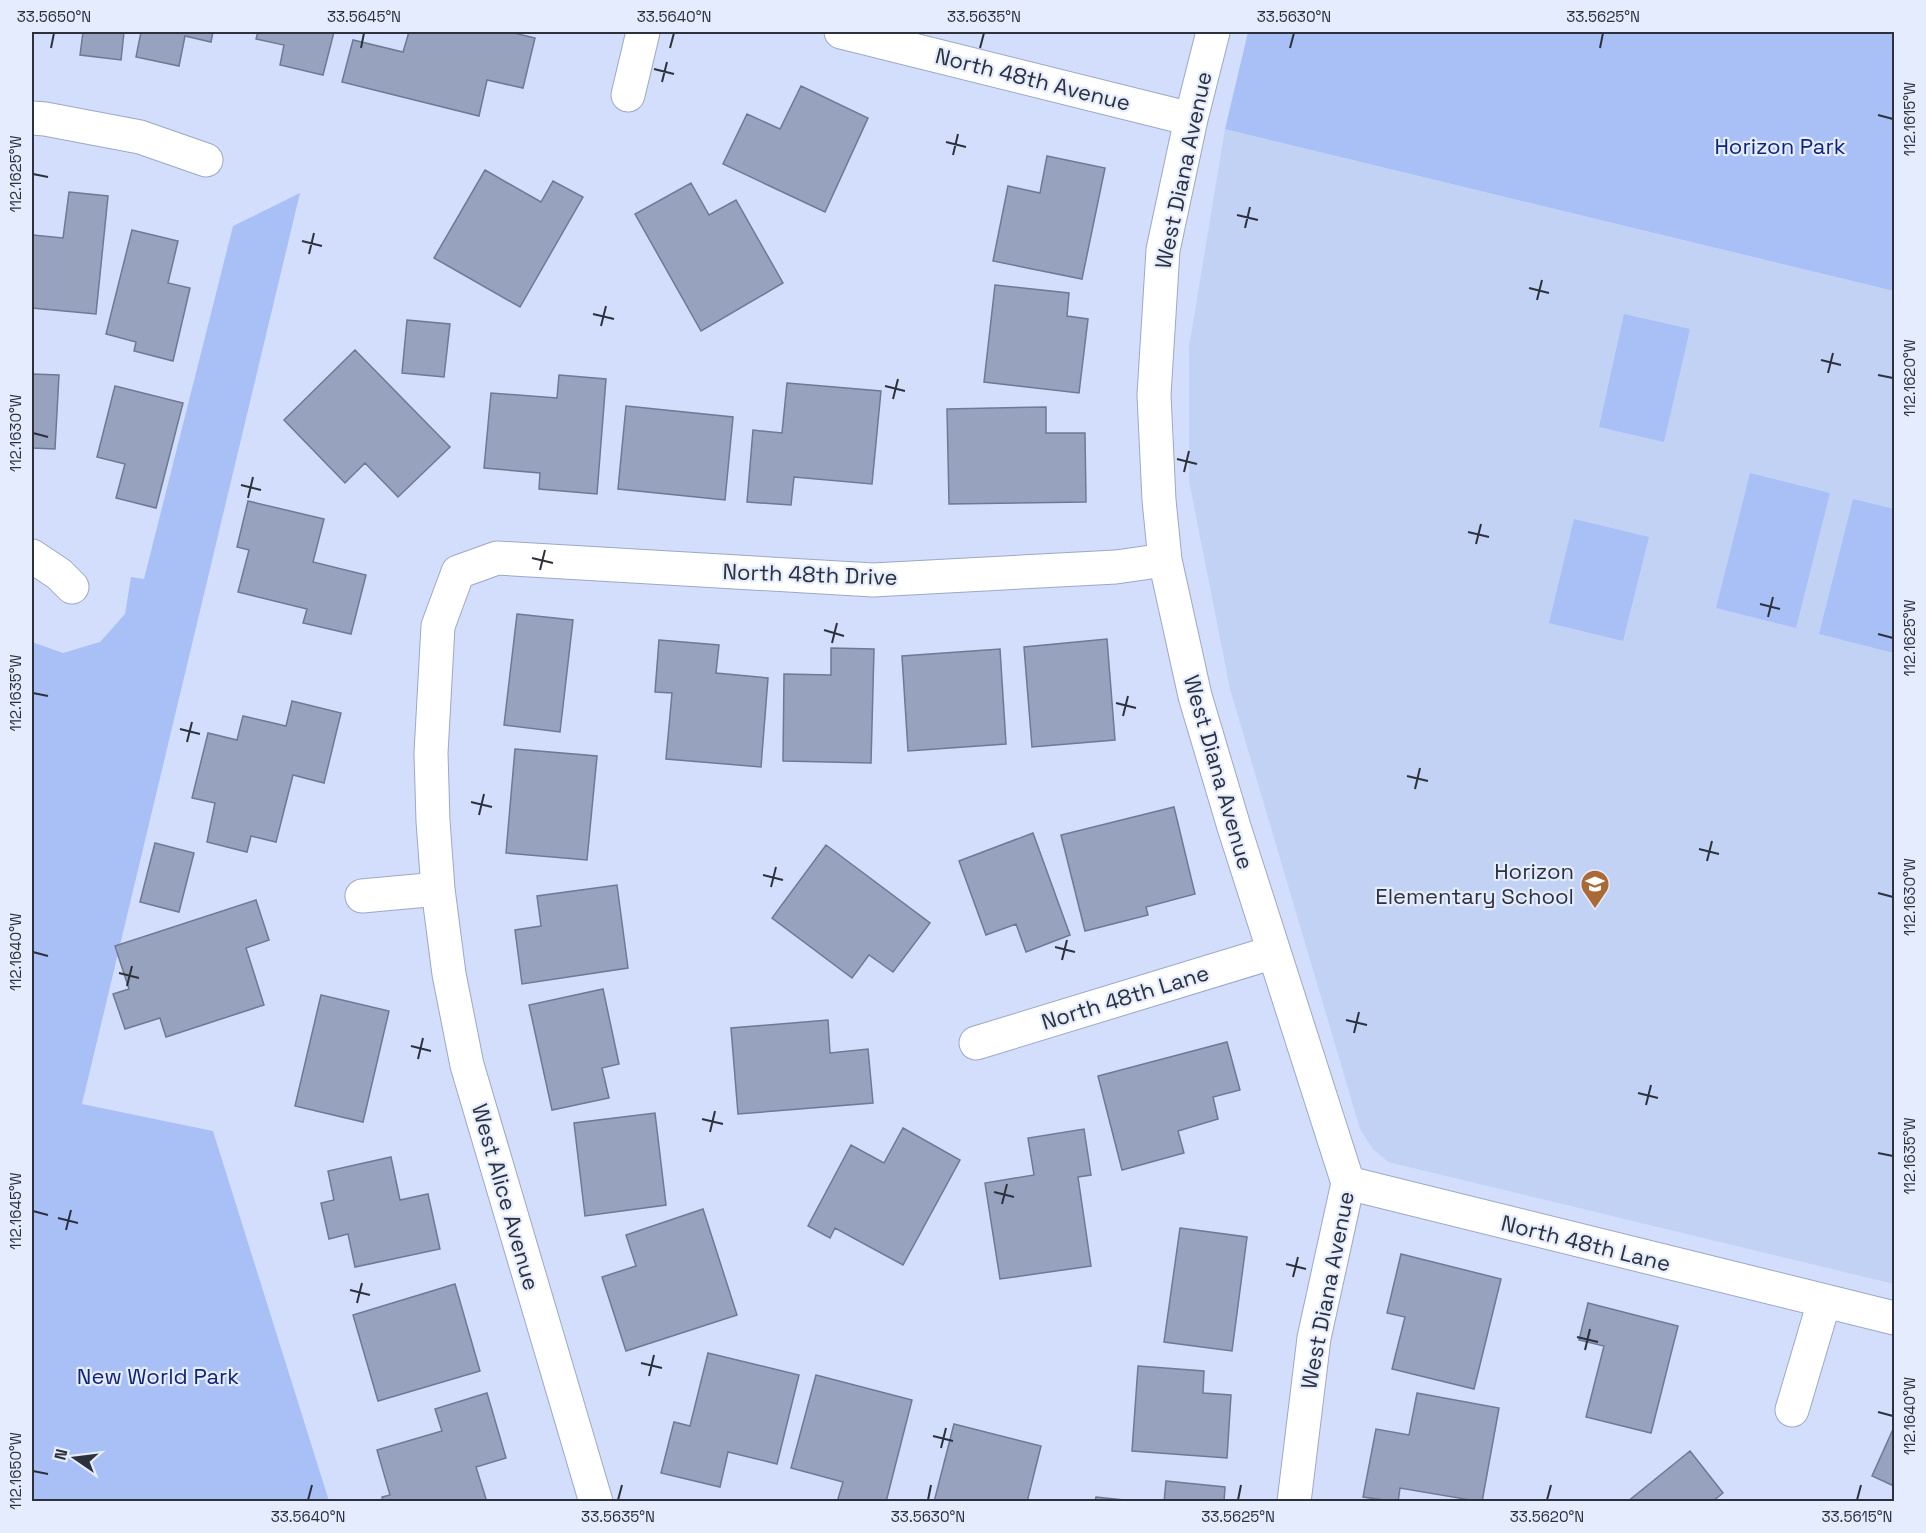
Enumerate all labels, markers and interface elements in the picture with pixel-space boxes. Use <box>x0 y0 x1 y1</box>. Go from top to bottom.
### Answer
text: 33.5650°N <box>17 7 91 26</box>
text: 33.5645°N <box>327 7 401 26</box>
text: 33.5640°N <box>637 7 711 26</box>
text: 33.5635°N <box>947 7 1021 26</box>
text: 33.5630°N <box>1257 7 1331 26</box>
text: 33.5625°N <box>1566 7 1640 26</box>
street label: North 48th Avenue <box>933 41 1133 117</box>
street label: West Diana Avenue <box>1148 69 1218 271</box>
text: 112.1615°W <box>1900 82 1919 156</box>
park label: Horizon Park <box>1714 132 1846 160</box>
text: 112.1625°W <box>6 135 25 213</box>
text: 112.1620°W <box>1900 339 1919 417</box>
text: 112.1630°W <box>6 394 25 472</box>
street label: North 48th Drive <box>722 557 898 591</box>
text: 112.1625°W <box>1900 599 1919 677</box>
text: 112.1635°W <box>6 654 25 732</box>
street label: West Diana Avenue <box>1178 672 1260 872</box>
place label: Horizon Elementary School <box>1375 857 1574 910</box>
text: 112.1630°W <box>1900 858 1919 936</box>
school or university icon: Horizon Elementary School <box>1579 868 1611 910</box>
text: 112.1640°W <box>6 913 25 991</box>
street label: North 48th Lane <box>1038 958 1212 1036</box>
street label: West Alice Avenue <box>466 1101 546 1293</box>
text: 112.1635°W <box>1900 1117 1919 1195</box>
text: 112.1645°W <box>6 1172 25 1250</box>
street label: West Diana Avenue <box>1294 1189 1360 1391</box>
street label: North 48th Lane <box>1498 1208 1674 1278</box>
park label: New World Park <box>77 1362 239 1390</box>
text: 112.1640°W <box>1900 1377 1919 1455</box>
north arrow <box>45 1428 105 1488</box>
text: 112.1650°W <box>6 1432 25 1510</box>
text: N <box>49 1447 72 1462</box>
text: 33.5640°N <box>271 1507 345 1526</box>
text: 33.5635°N <box>581 1507 655 1526</box>
text: 33.5630°N <box>891 1507 965 1526</box>
text: 33.5625°N <box>1201 1507 1275 1526</box>
text: 33.5620°N <box>1510 1507 1584 1526</box>
text: 33.5615°N <box>1822 1507 1892 1526</box>

